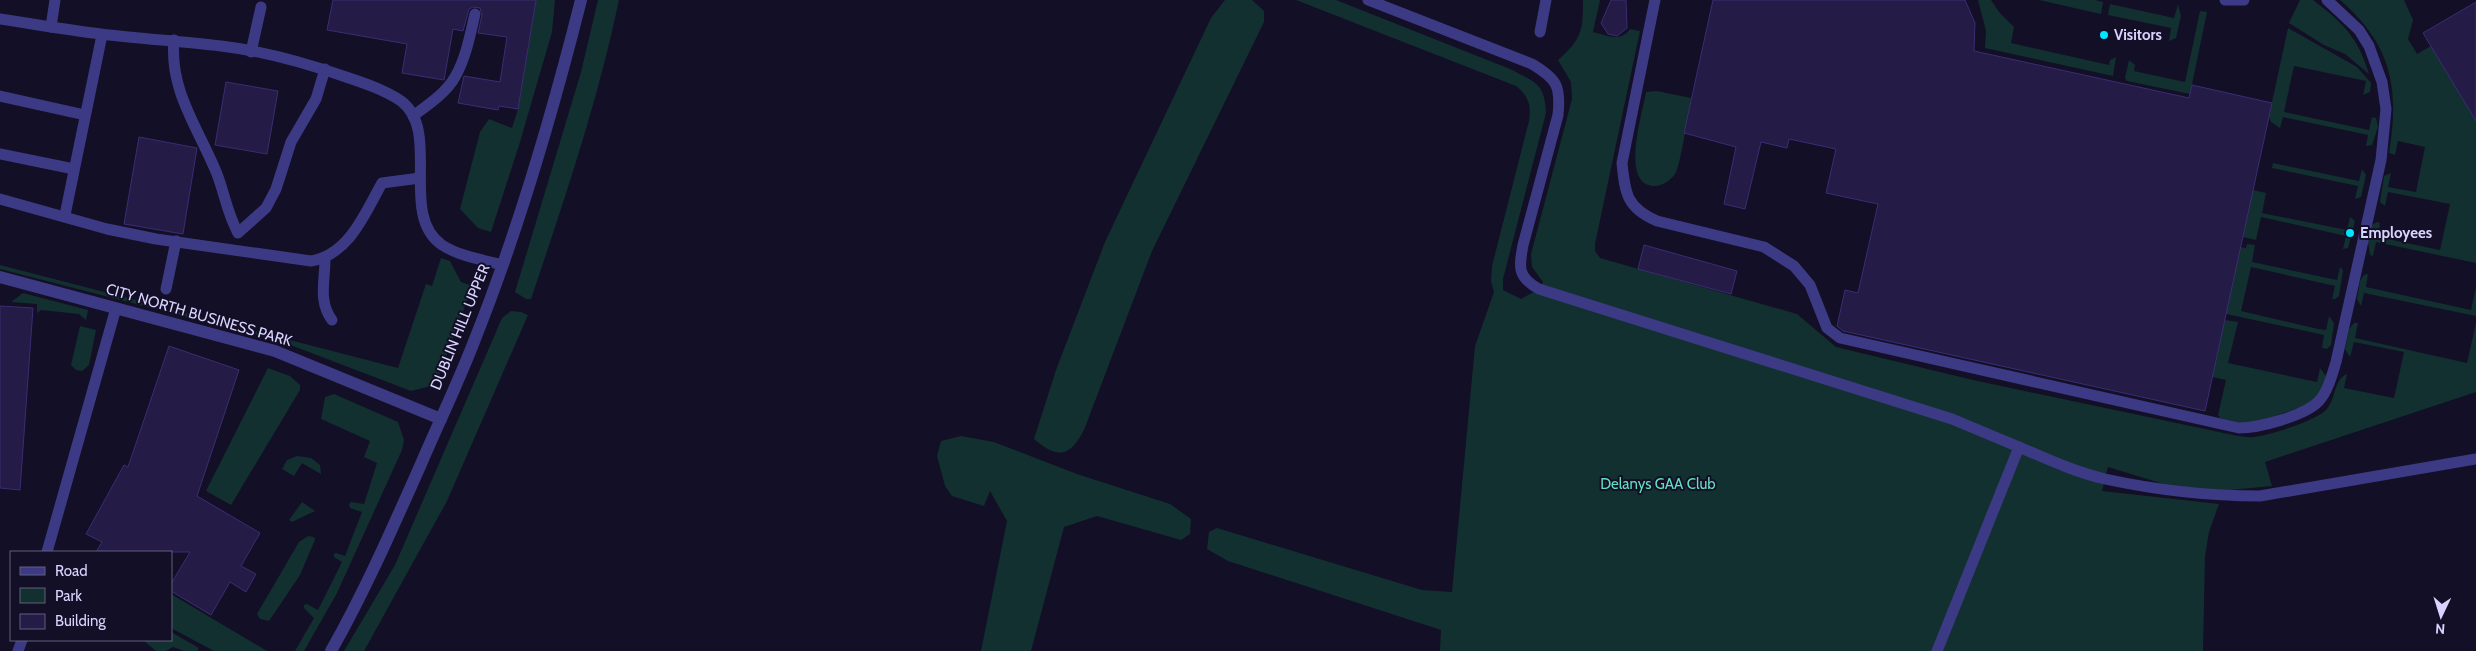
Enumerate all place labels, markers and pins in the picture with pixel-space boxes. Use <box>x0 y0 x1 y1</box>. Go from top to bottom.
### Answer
place label: Visitors <box>2114 26 2162 44</box>
marker: Visitors <box>2098 29 2110 41</box>
place label: Employees <box>2360 224 2432 242</box>
marker: Employees <box>2344 227 2356 239</box>

